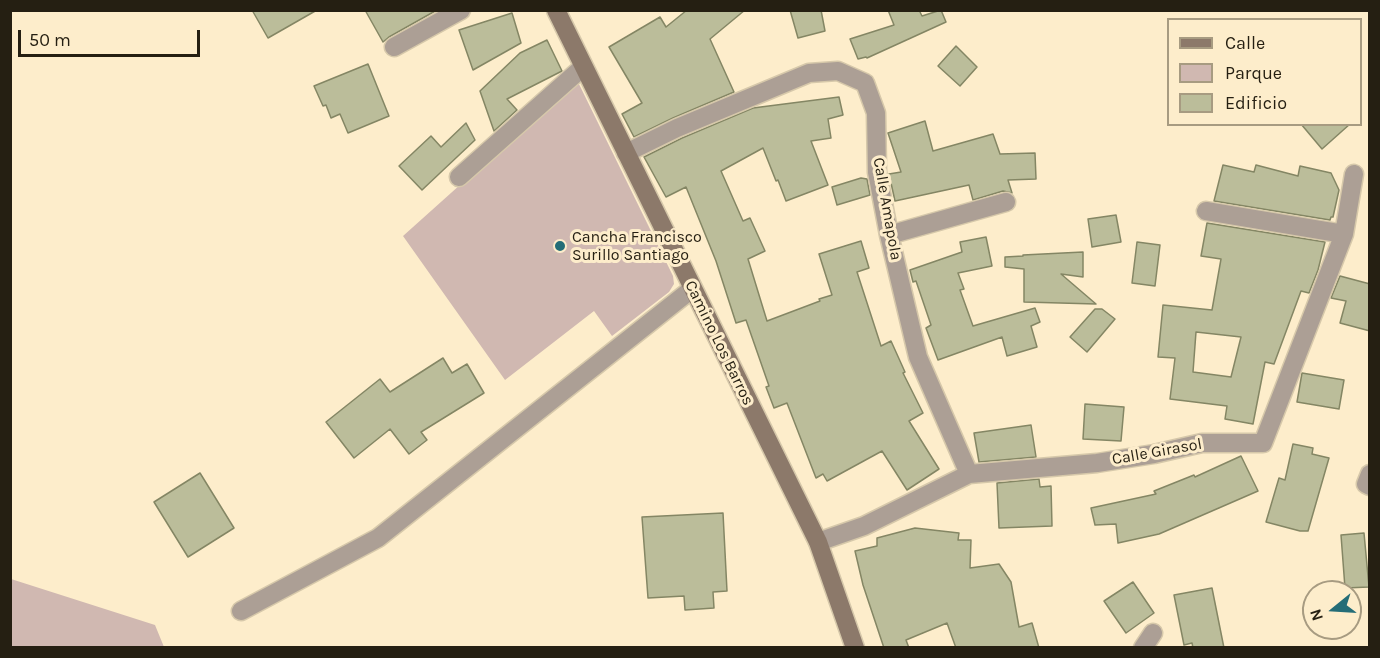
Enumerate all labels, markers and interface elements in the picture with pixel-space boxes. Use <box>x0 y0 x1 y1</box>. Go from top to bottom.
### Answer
scale bar <box>21 18 202 56</box>
legend <box>1167 18 1362 126</box>
text: 50 m <box>29 29 71 51</box>
text: Calle <box>1225 32 1265 54</box>
text: Parque <box>1225 62 1282 84</box>
text: Edificio <box>1225 92 1287 114</box>
street label: Calle Amapola <box>869 156 905 262</box>
place label: Cancha Francisco Surillo Santiago <box>572 227 702 265</box>
marker: Cancha Francisco Surillo Santiago <box>553 239 567 253</box>
street label: Camino Los Barros <box>680 277 758 409</box>
street label: Calle Girasol <box>1111 435 1203 469</box>
north arrow <box>1302 580 1362 640</box>
text: N <box>1306 607 1327 624</box>

